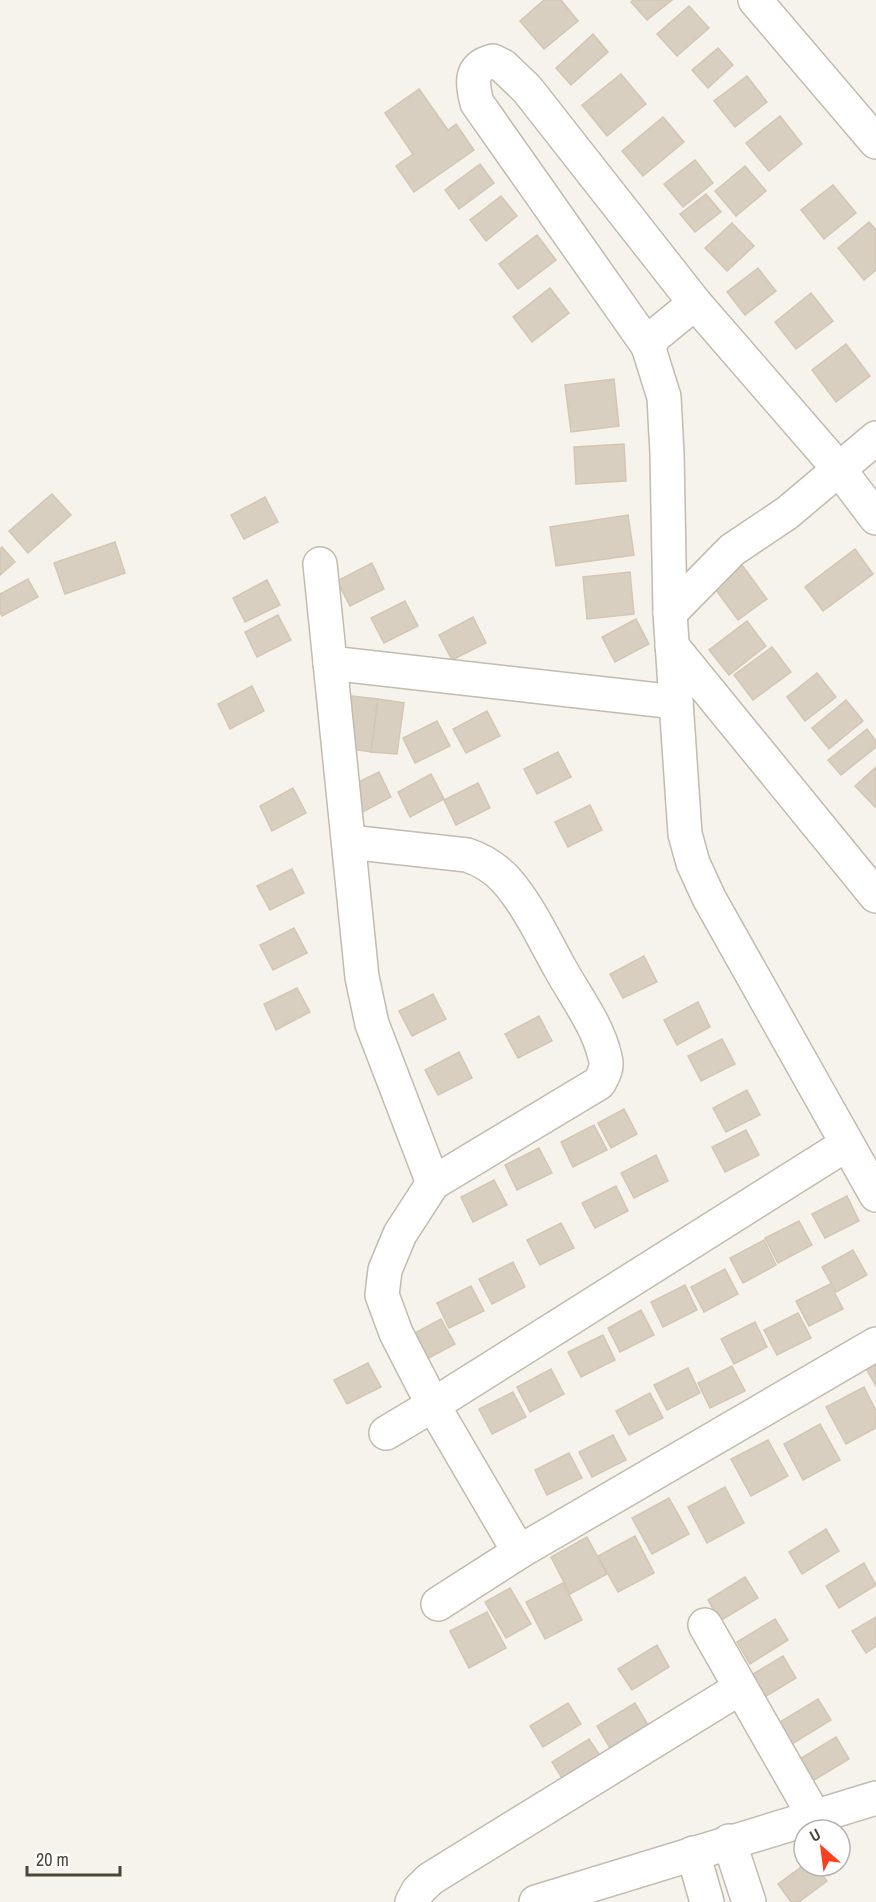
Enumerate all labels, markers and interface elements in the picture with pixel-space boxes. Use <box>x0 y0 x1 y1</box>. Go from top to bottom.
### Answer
north arrow <box>792 1818 852 1878</box>
text: U <box>806 1823 824 1847</box>
scale bar <box>27 1839 120 1877</box>
text: 20 m <box>36 1847 69 1872</box>

